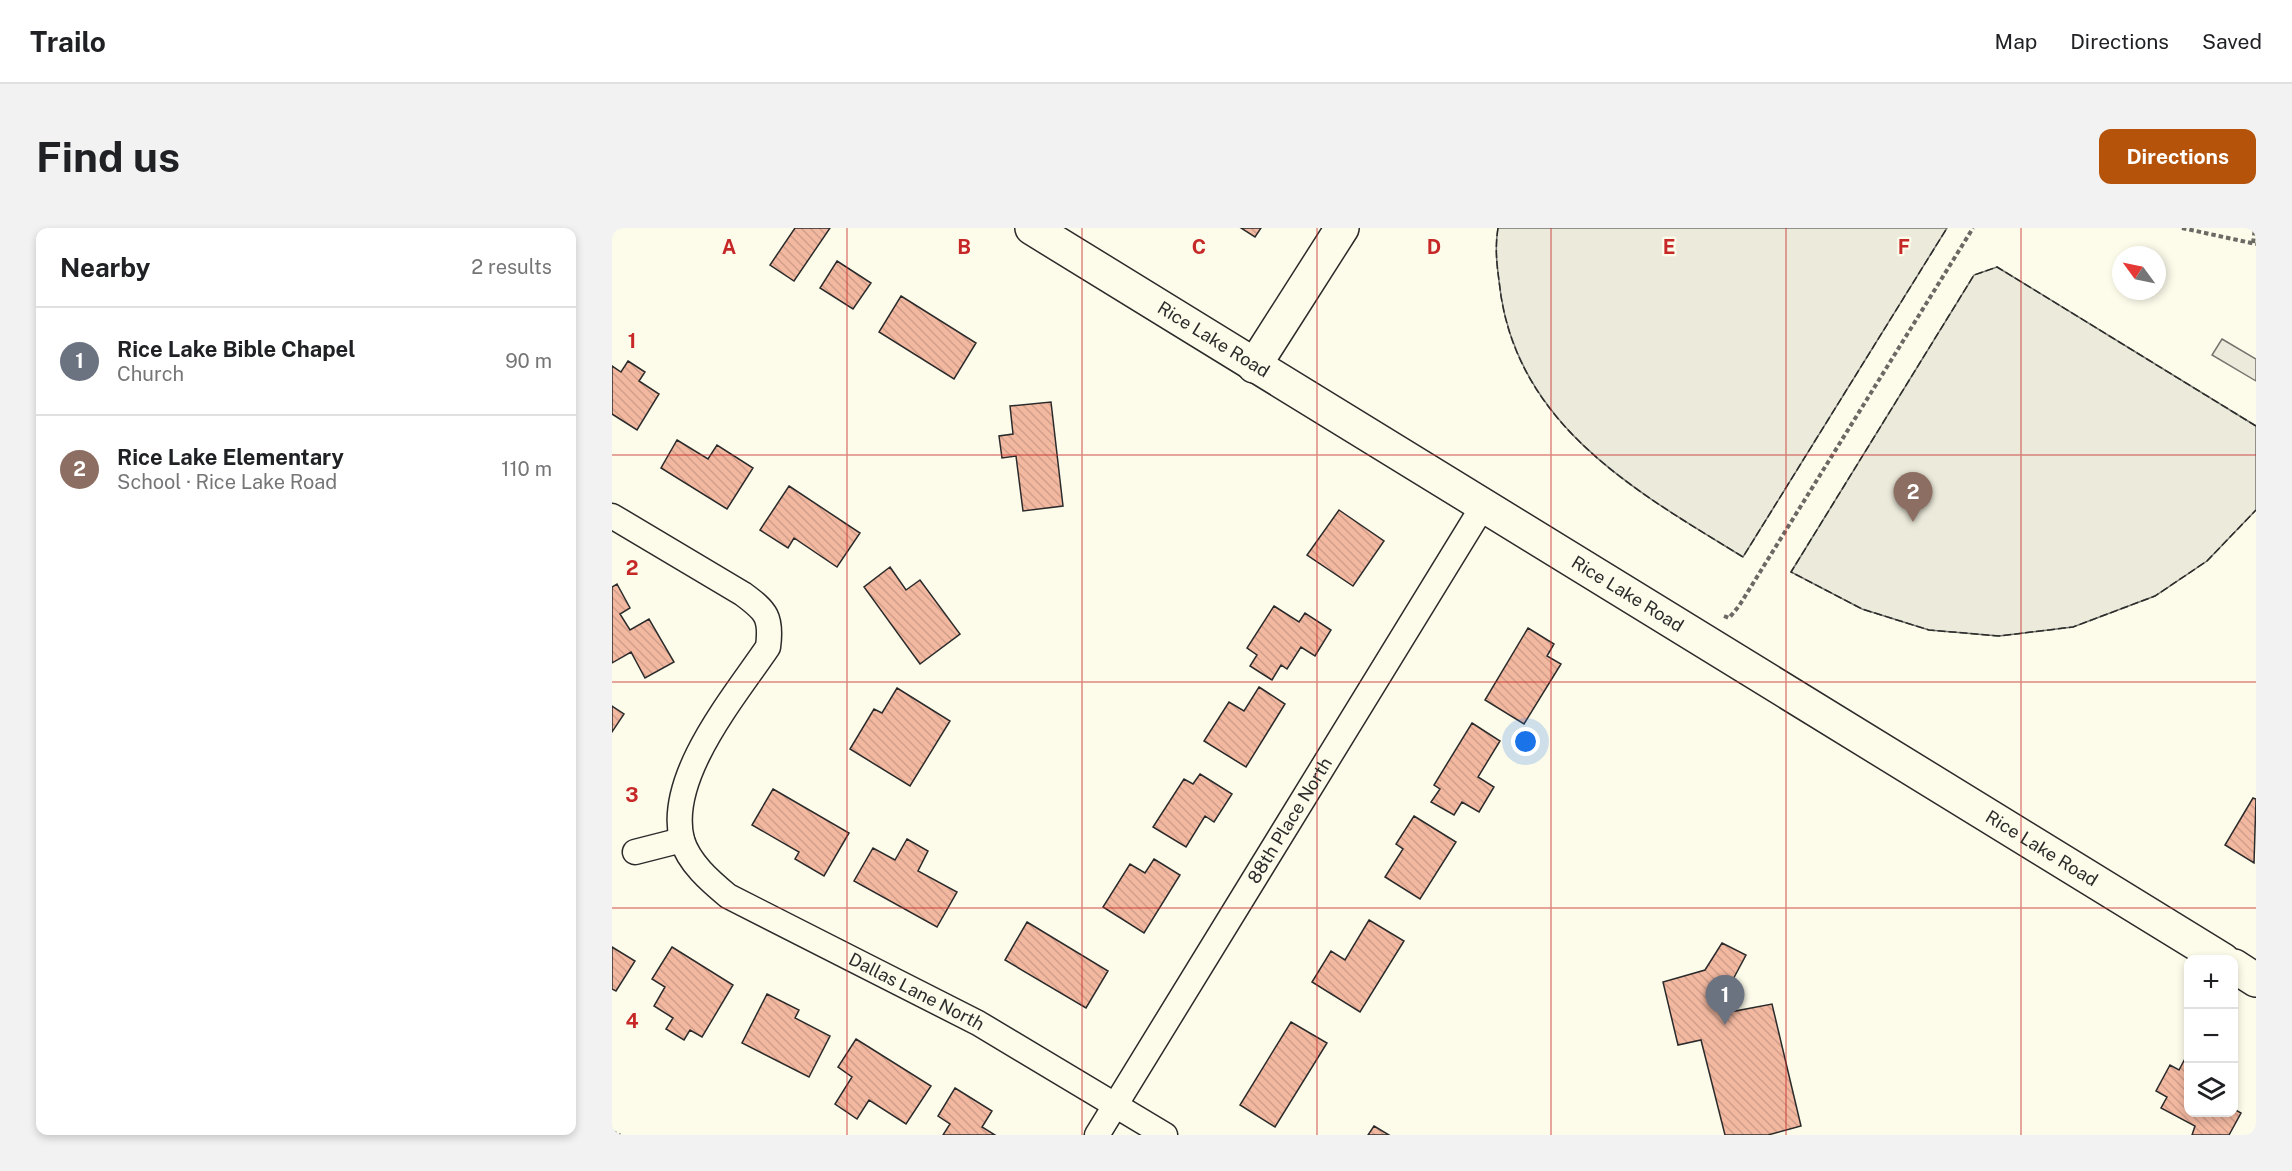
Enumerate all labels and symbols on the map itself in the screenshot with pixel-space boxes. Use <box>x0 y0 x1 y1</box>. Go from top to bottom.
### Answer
text: A <box>722 235 736 259</box>
text: B <box>957 235 971 259</box>
text: C <box>1192 235 1206 259</box>
text: D <box>1427 235 1441 259</box>
text: E <box>1663 235 1675 259</box>
text: F <box>1898 235 1910 259</box>
north arrow <box>2112 246 2166 300</box>
street label: Rice Lake Road <box>1154 297 1274 381</box>
text: 1 <box>628 329 636 353</box>
pin: 2 <box>1894 472 1932 522</box>
street label: Rice Lake Road <box>1568 551 1688 636</box>
text: 2 <box>626 556 638 580</box>
your location <box>1511 727 1540 756</box>
street label: 88th Place North <box>1243 753 1336 887</box>
text: 3 <box>625 783 639 807</box>
street label: Rice Lake Road <box>1982 806 2102 890</box>
street label: Dallas Lane North <box>846 948 988 1034</box>
pin: 1 <box>1706 976 1744 1025</box>
text: 4 <box>625 1009 639 1033</box>

